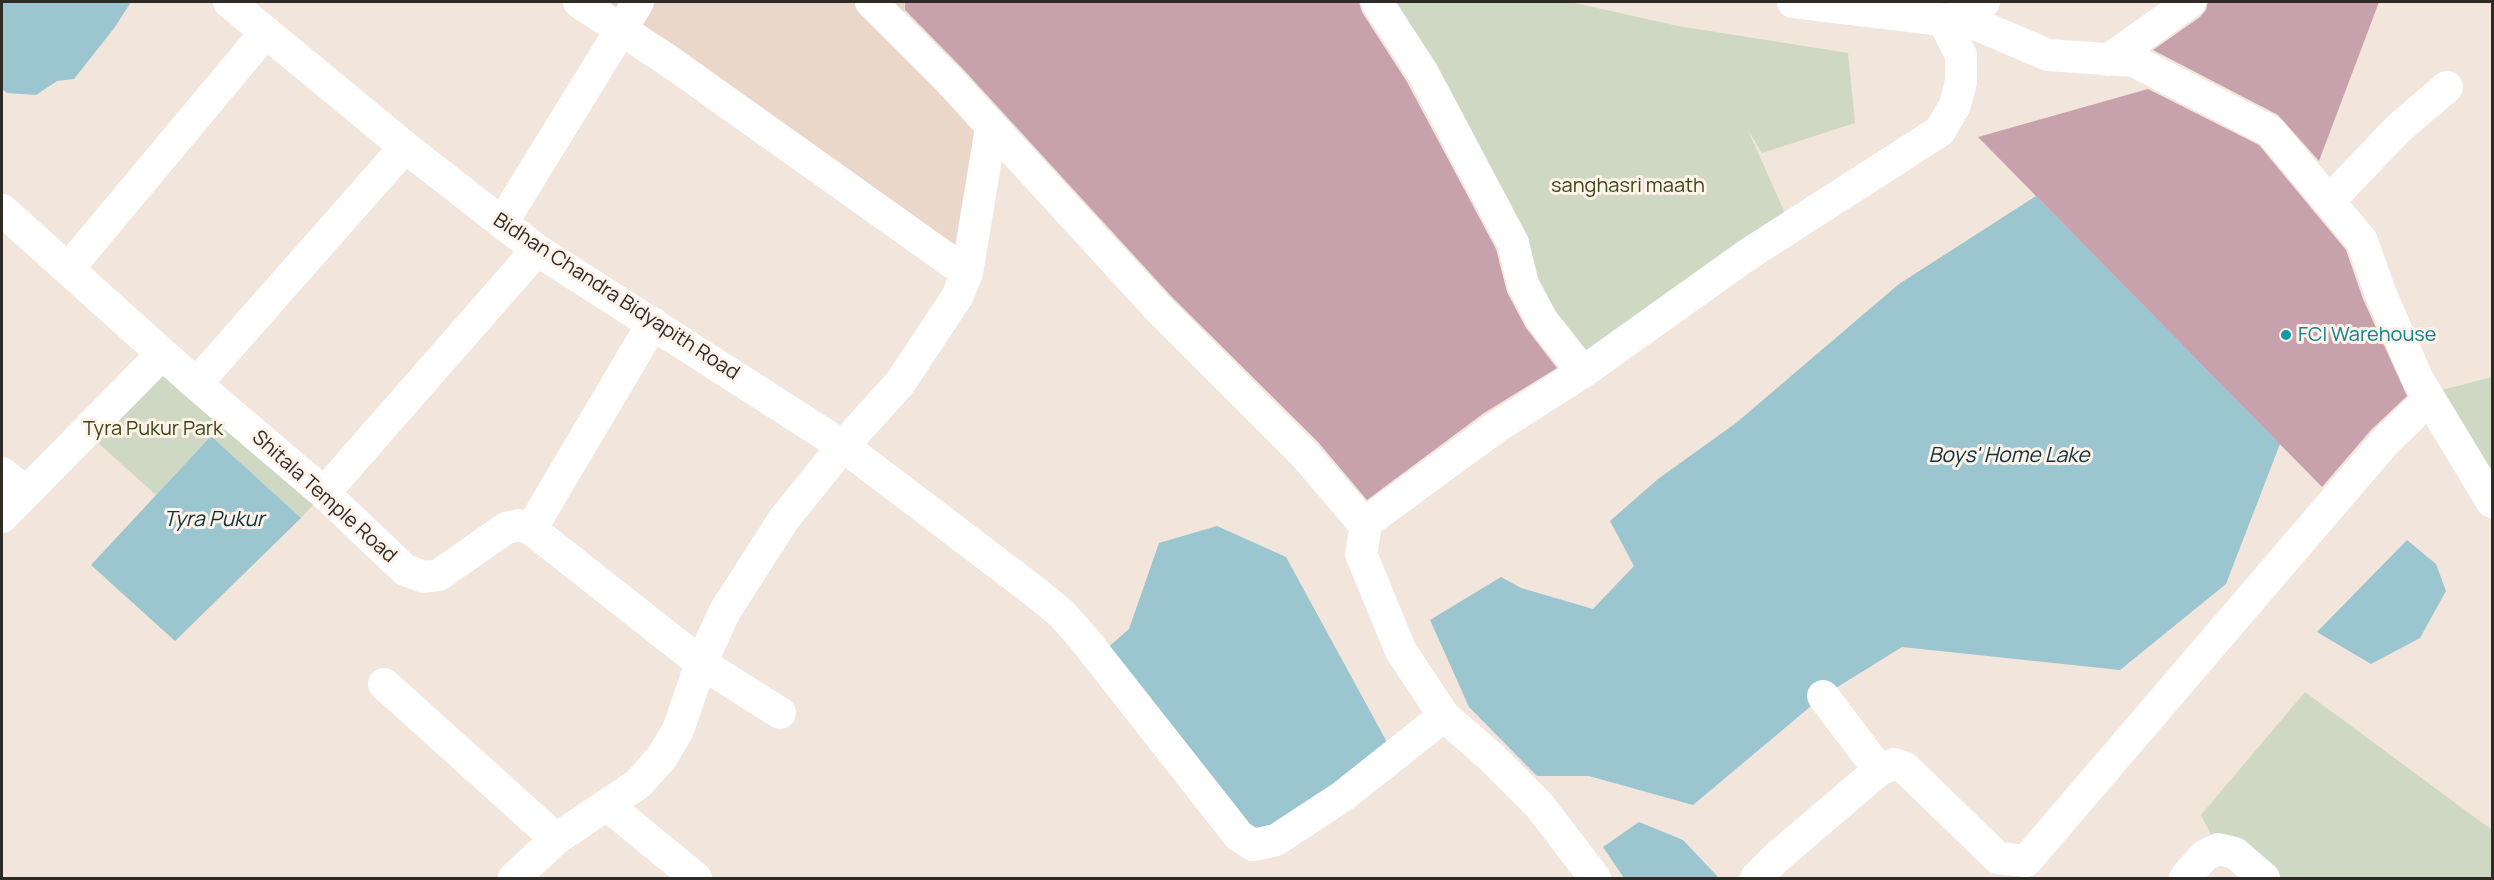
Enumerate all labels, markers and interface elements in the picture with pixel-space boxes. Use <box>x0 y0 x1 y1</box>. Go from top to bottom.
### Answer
park label: sanghasri maath <box>1551 174 1705 198</box>
street label: Bidhan Chandra Bidyapith Road <box>489 208 743 386</box>
place label: FCI Warehouse <box>2298 323 2436 347</box>
marker: FCI Warehouse <box>2279 328 2293 342</box>
park label: Tyra Pukur Park <box>83 417 223 441</box>
street label: Shitala Temple Road <box>247 426 401 568</box>
water label: Boys' Home Lake <box>1928 443 2090 469</box>
water label: Tyra Pukur <box>164 507 264 533</box>

